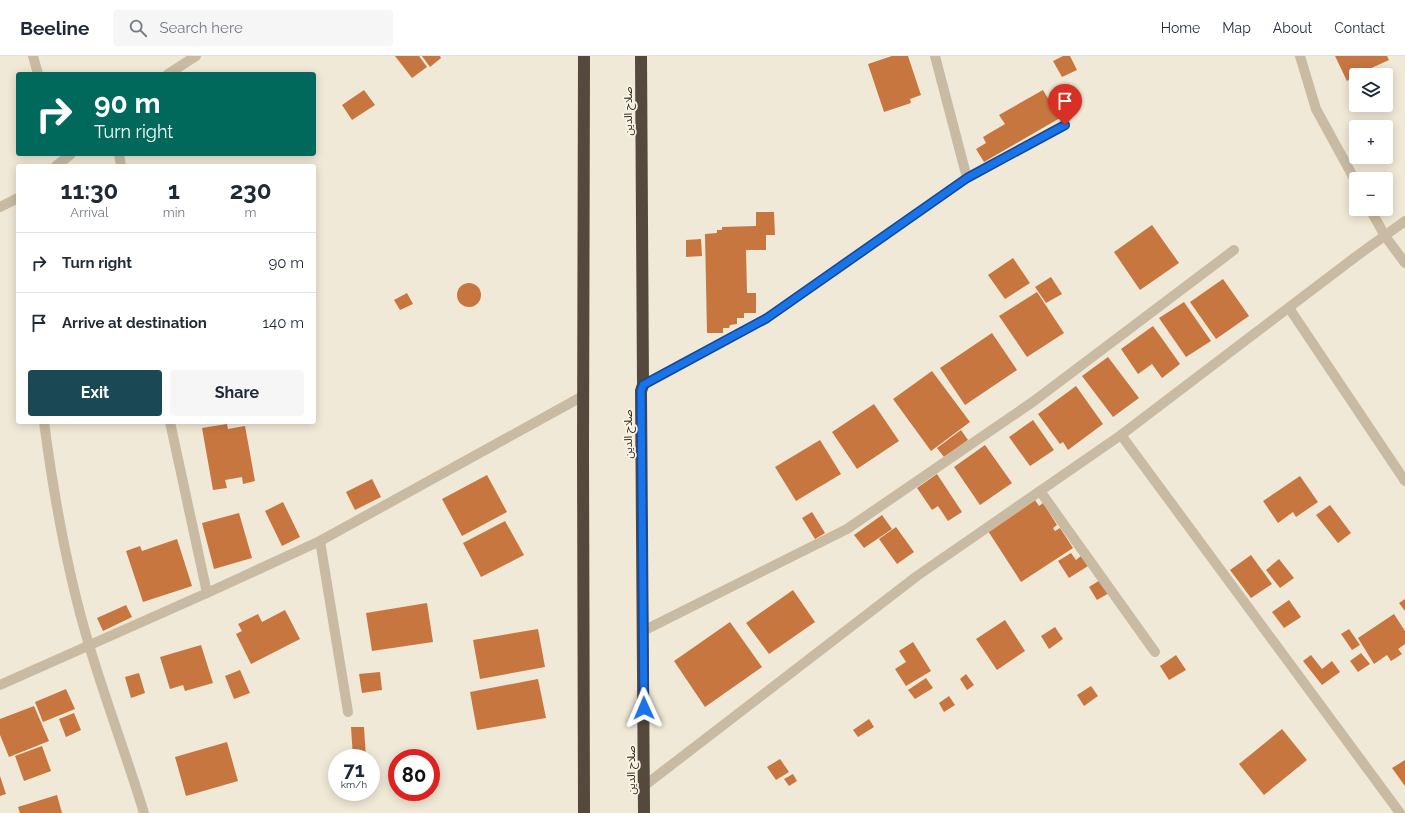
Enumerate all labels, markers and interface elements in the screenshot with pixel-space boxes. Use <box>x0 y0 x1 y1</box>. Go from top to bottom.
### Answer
search box <box>113 10 393 46</box>
text: Beeline <box>20 17 89 39</box>
icon: search <box>127 17 149 39</box>
text: Search here <box>159 19 243 37</box>
text: Home <box>1161 20 1200 36</box>
text: Map <box>1222 20 1251 36</box>
text: About <box>1273 20 1312 36</box>
text: Contact <box>1334 20 1385 36</box>
map controls <box>1349 68 1393 216</box>
button: layers <box>1349 68 1393 112</box>
pin <box>1048 84 1082 125</box>
street label: صلاح الدين <box>622 86 636 136</box>
text: 90 m <box>94 87 160 120</box>
icon: right <box>28 88 80 140</box>
icon: arrive <box>1054 90 1076 112</box>
button: + <box>1349 120 1393 164</box>
text: Turn right <box>94 121 173 142</box>
button: − <box>1349 172 1393 216</box>
text: 11:30 <box>61 176 118 205</box>
text: 1 <box>168 176 180 205</box>
text: 230 <box>230 176 271 205</box>
text: Arrival <box>70 205 108 220</box>
text: min <box>163 205 185 220</box>
text: m <box>245 205 257 220</box>
icon: right <box>28 252 50 274</box>
text: Turn right <box>62 254 132 272</box>
text: 90 m <box>268 254 304 272</box>
icon: arrive <box>28 312 50 334</box>
text: Arrive at destination <box>62 314 207 332</box>
text: 140 m <box>263 314 304 332</box>
button: Exit <box>28 370 162 416</box>
button: Share <box>170 370 304 416</box>
street label: صلاح الدين <box>622 409 636 459</box>
position arrow <box>623 687 665 729</box>
street label: صلاح الدين <box>625 745 639 795</box>
speed limit sign: 80 <box>388 749 440 801</box>
text: 71 <box>343 758 365 782</box>
text: km/h <box>341 779 367 790</box>

